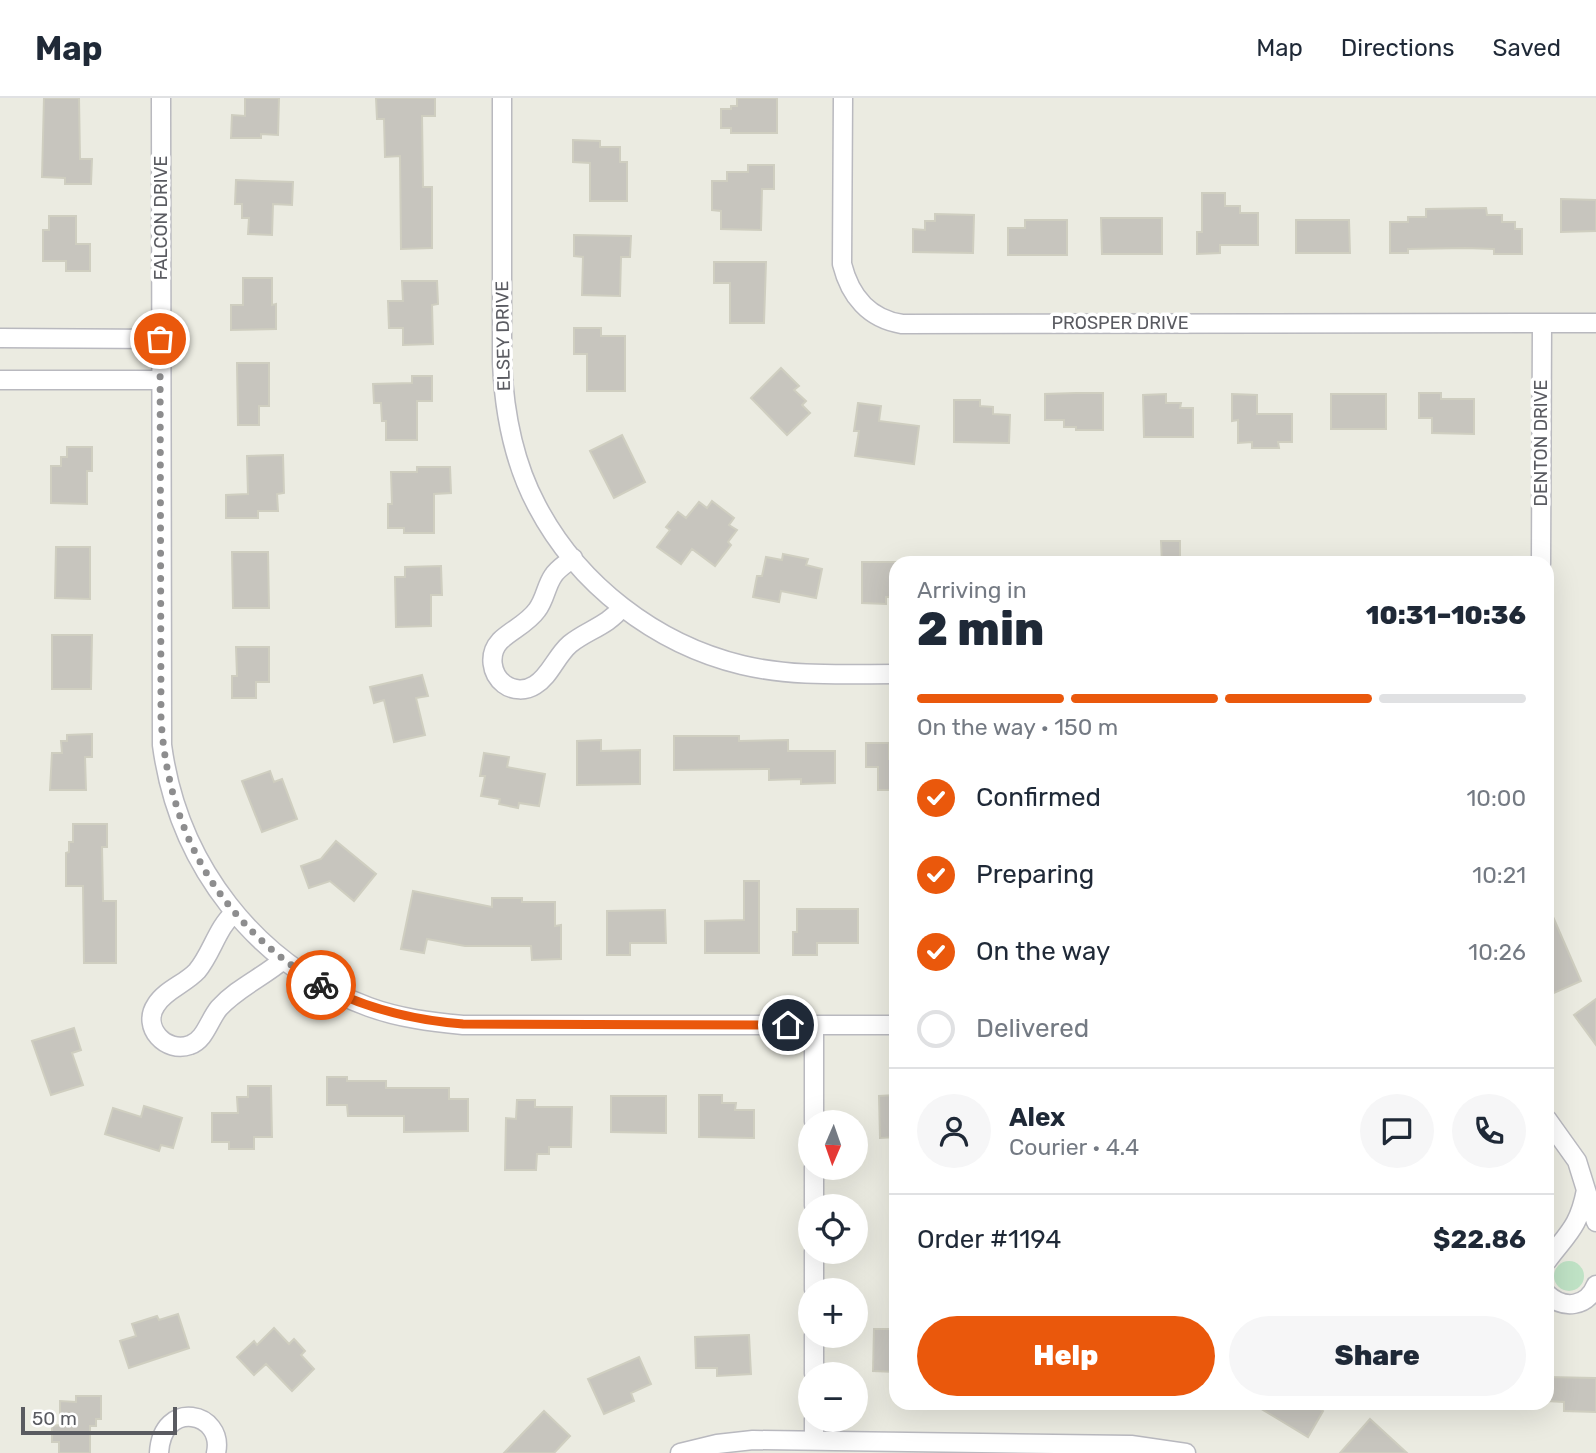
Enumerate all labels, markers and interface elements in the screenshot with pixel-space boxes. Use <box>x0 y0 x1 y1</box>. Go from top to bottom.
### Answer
text: Map <box>35 29 103 68</box>
text: Map <box>1256 34 1303 62</box>
text: Directions <box>1341 34 1454 62</box>
text: Saved <box>1492 34 1561 62</box>
street label: FALCON DRIVE <box>150 156 172 280</box>
street label: ELSEY DRIVE <box>491 281 515 391</box>
pin <box>130 309 190 369</box>
street label: PROSPER DRIVE <box>1051 312 1189 334</box>
icon: bag <box>141 320 179 358</box>
street label: DENTON DRIVE <box>1530 380 1552 506</box>
text: Arriving in <box>917 576 1027 604</box>
text: 10:31–10:36 <box>1366 600 1526 631</box>
text: 2 min <box>917 602 1044 657</box>
text: On the way · 150 m <box>917 713 1118 741</box>
icon: check <box>917 779 955 817</box>
text: Confirmed <box>976 782 1101 813</box>
text: 10:00 <box>1466 784 1526 812</box>
icon: check <box>917 856 955 894</box>
text: Preparing <box>976 859 1094 890</box>
text: 10:21 <box>1472 861 1526 889</box>
icon: check <box>917 933 955 971</box>
text: On the way <box>976 936 1110 967</box>
text: 10:26 <box>1468 938 1526 966</box>
courier <box>286 950 356 1020</box>
icon: bike <box>302 966 340 1004</box>
pin <box>758 995 818 1055</box>
icon: home <box>769 1006 807 1044</box>
text: Delivered <box>976 1013 1089 1044</box>
button: person <box>917 1094 991 1168</box>
button: chat <box>1360 1094 1434 1168</box>
button: phone <box>1452 1094 1526 1168</box>
text: Alex <box>1009 1102 1065 1133</box>
north arrow <box>798 1110 868 1180</box>
map controls <box>798 1110 868 1432</box>
text: Courier · 4.4 <box>1009 1133 1139 1161</box>
button: locate <box>798 1194 868 1264</box>
text: Order #1194 <box>917 1224 1061 1255</box>
text: $22.86 <box>1433 1224 1526 1255</box>
button: + <box>798 1278 868 1348</box>
button: Help <box>917 1316 1215 1396</box>
button: Share <box>1229 1316 1526 1396</box>
button: − <box>798 1362 868 1432</box>
scale bar <box>21 1404 177 1436</box>
text: 50 m <box>32 1407 77 1430</box>

